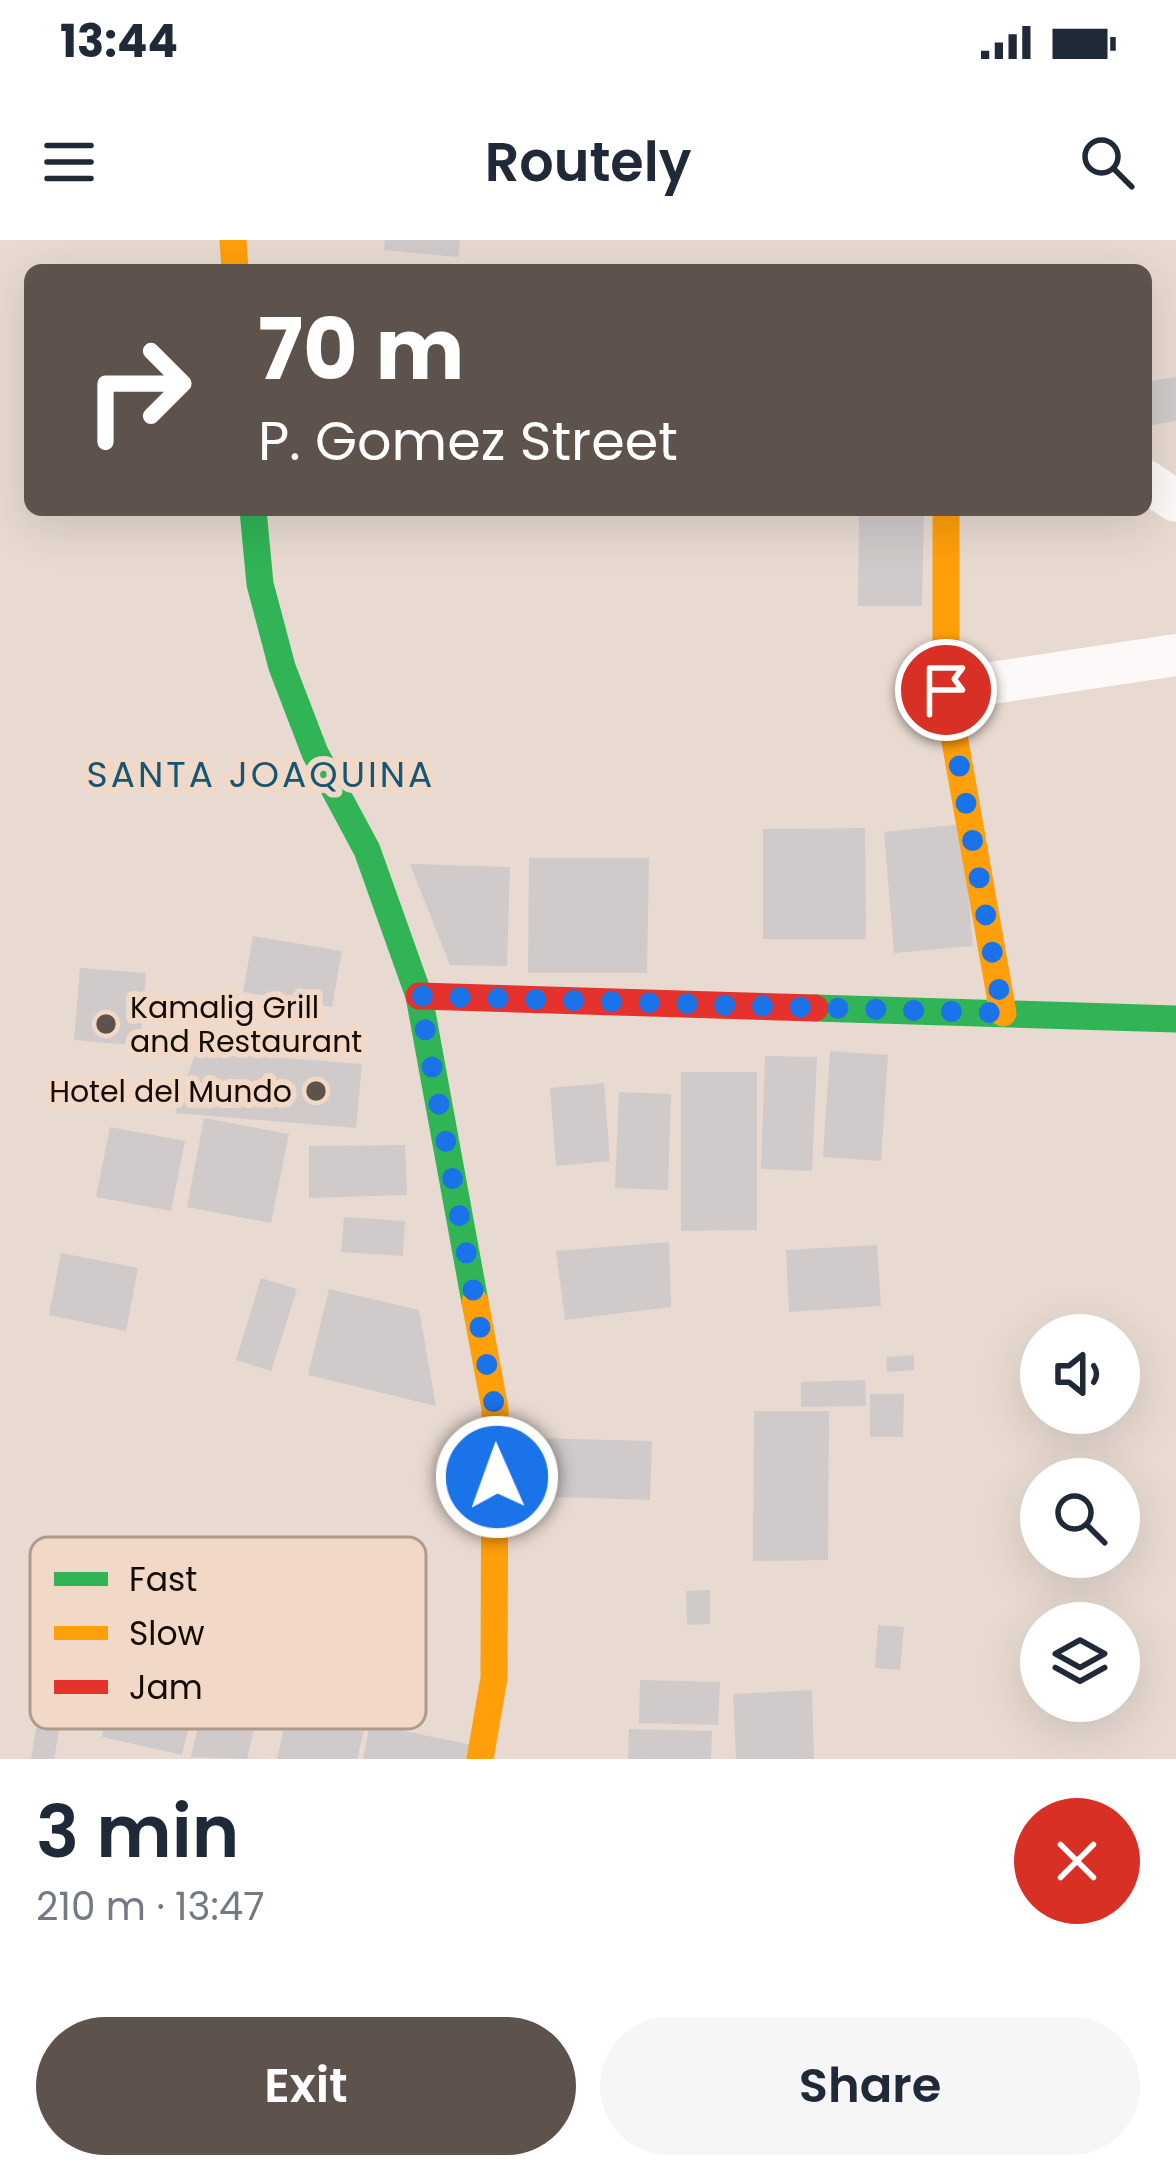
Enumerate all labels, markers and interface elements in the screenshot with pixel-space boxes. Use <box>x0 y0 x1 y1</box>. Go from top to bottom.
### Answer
text: 13:44 <box>60 10 178 73</box>
text: Routely <box>485 124 691 200</box>
icon: menu <box>36 129 102 195</box>
icon: search <box>1074 129 1140 195</box>
text: 70 m <box>258 291 464 408</box>
icon: right <box>60 312 216 468</box>
text: P. Gomez Street <box>258 403 678 479</box>
pin <box>895 639 997 741</box>
icon: arrive <box>913 657 979 723</box>
district label: SANTA JOAQUINA <box>87 749 435 800</box>
place label: Kamalig Grill and Restaurant <box>130 986 362 1063</box>
marker: Kamalig Grill and Restaurant <box>93 1011 119 1037</box>
place label: Hotel del Mundo <box>49 1070 292 1113</box>
marker: Hotel del Mundo <box>303 1078 329 1104</box>
map controls <box>1020 1314 1140 1722</box>
button: sound <box>1020 1314 1140 1434</box>
position arrow <box>434 1414 560 1540</box>
button: search <box>1020 1458 1140 1578</box>
legend <box>30 1537 426 1729</box>
text: Fast <box>129 1556 197 1603</box>
button: layers <box>1020 1602 1140 1722</box>
text: Slow <box>129 1610 205 1657</box>
text: Jam <box>129 1664 203 1711</box>
text: 3 min <box>36 1781 239 1882</box>
button: close <box>1014 1798 1140 1924</box>
text: 210 m · 13:47 <box>36 1879 265 1934</box>
button: Exit <box>36 2017 576 2155</box>
button: Share <box>600 2017 1140 2155</box>

